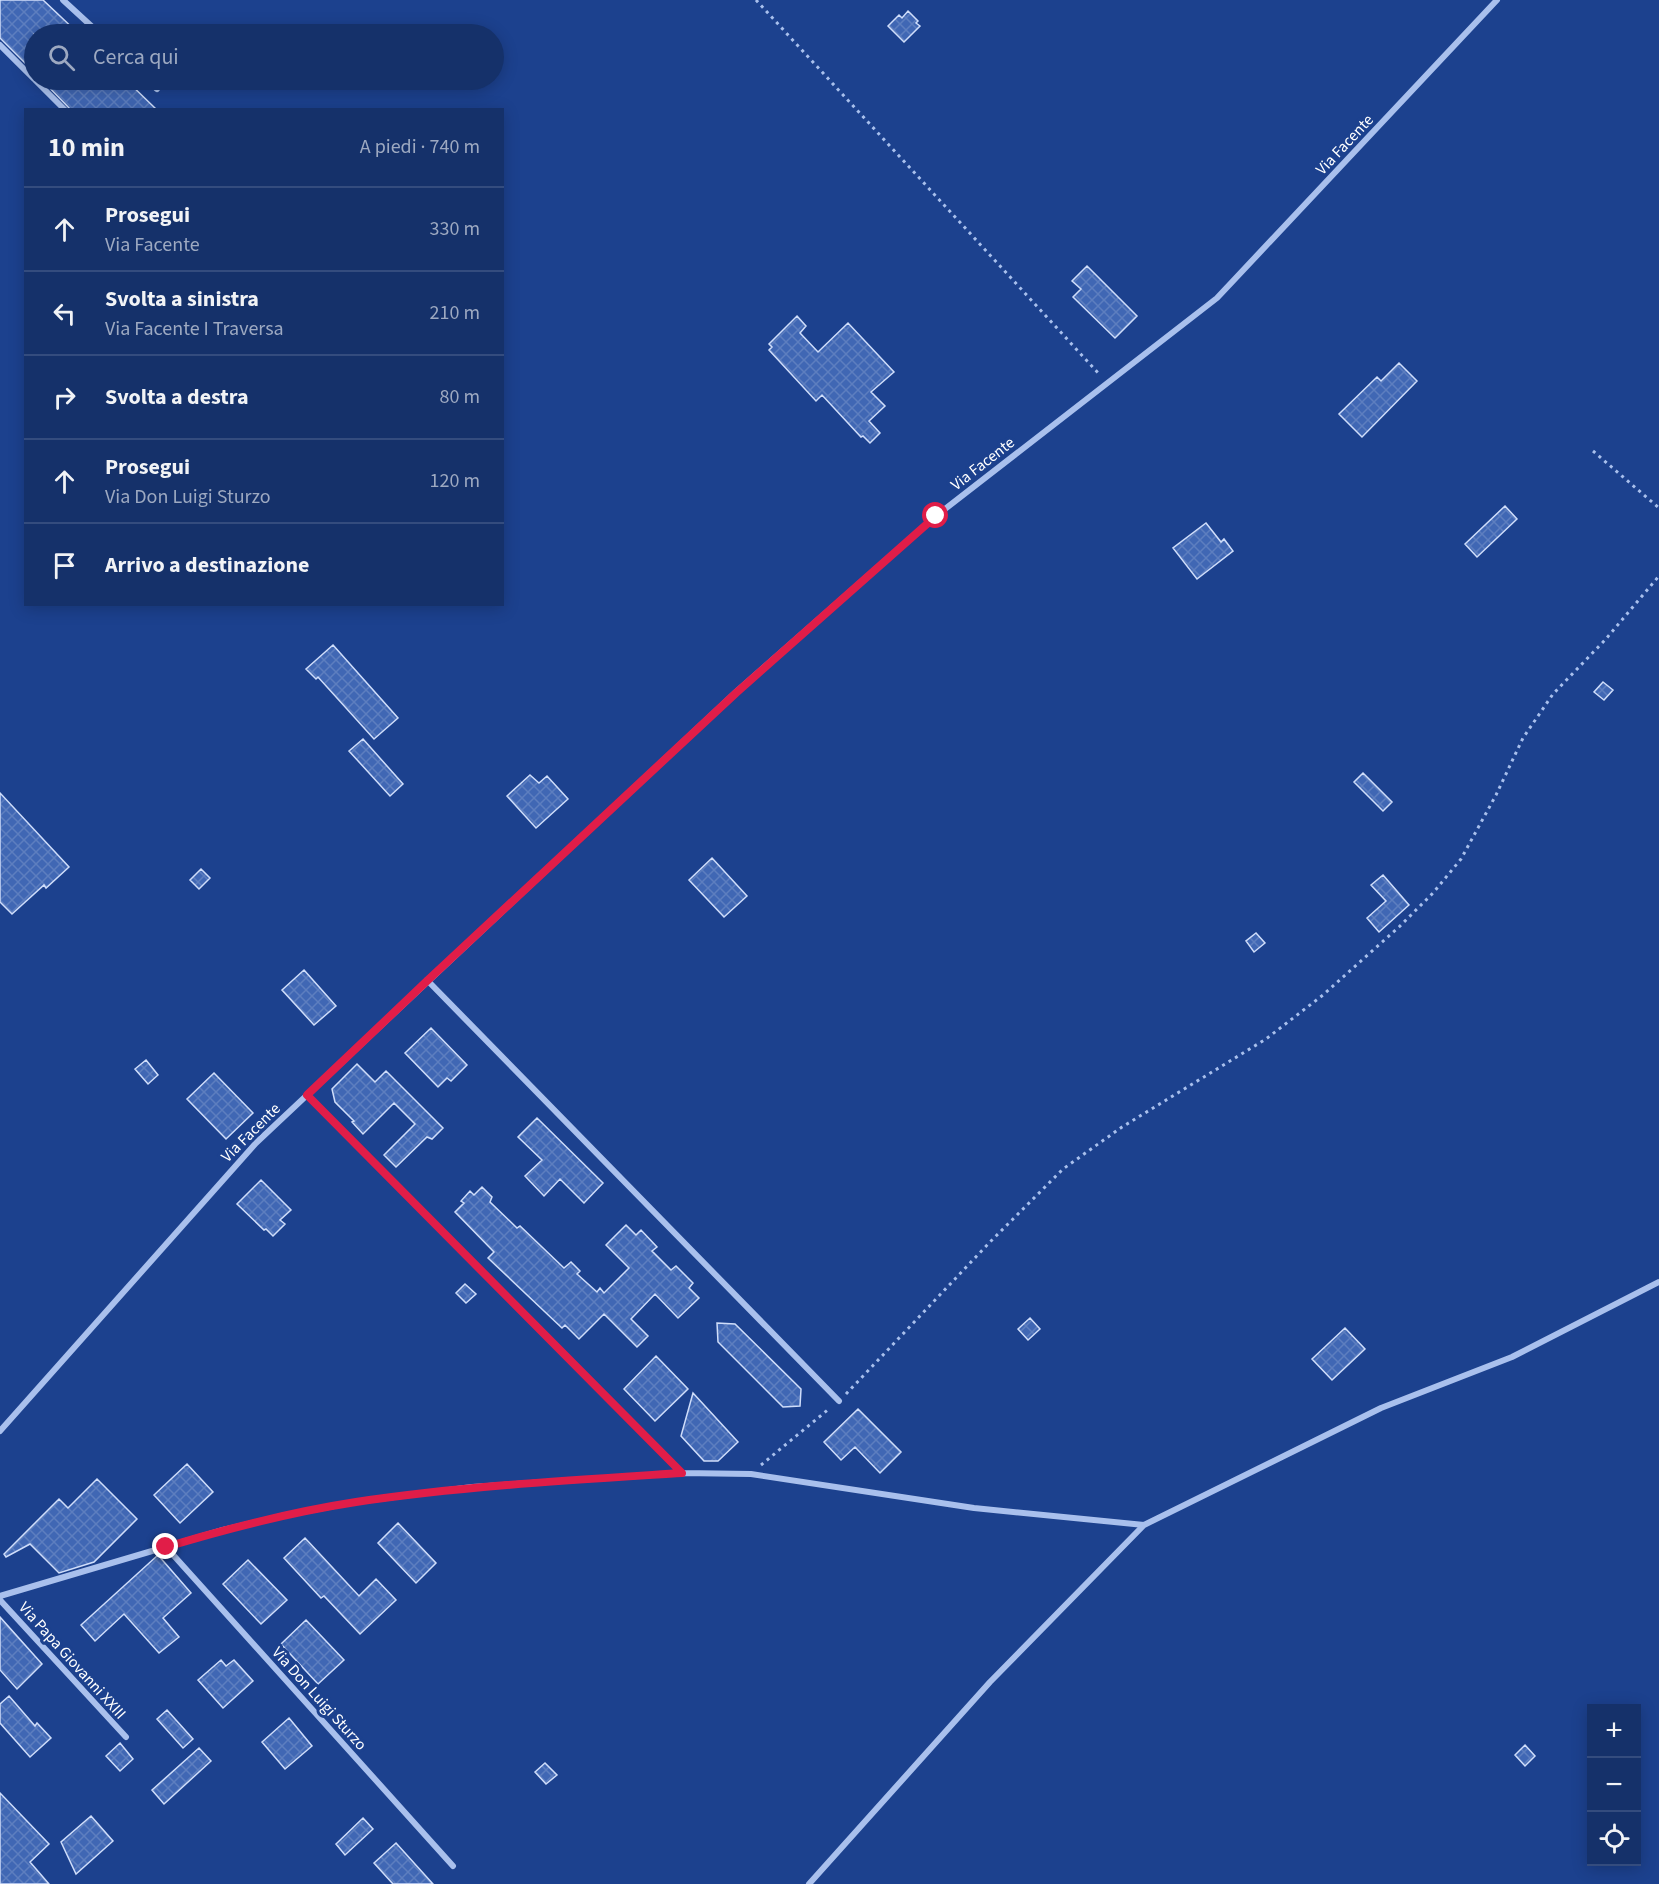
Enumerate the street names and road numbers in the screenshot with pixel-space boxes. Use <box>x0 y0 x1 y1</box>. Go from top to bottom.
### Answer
street label: Via Facente <box>1311 109 1379 180</box>
street label: Via Facente <box>946 432 1019 496</box>
street label: Via Facente <box>216 1098 285 1167</box>
street label: Via Papa Giovanni XXIII <box>14 1597 131 1724</box>
street label: Via Don Luigi Sturzo <box>267 1642 372 1755</box>

